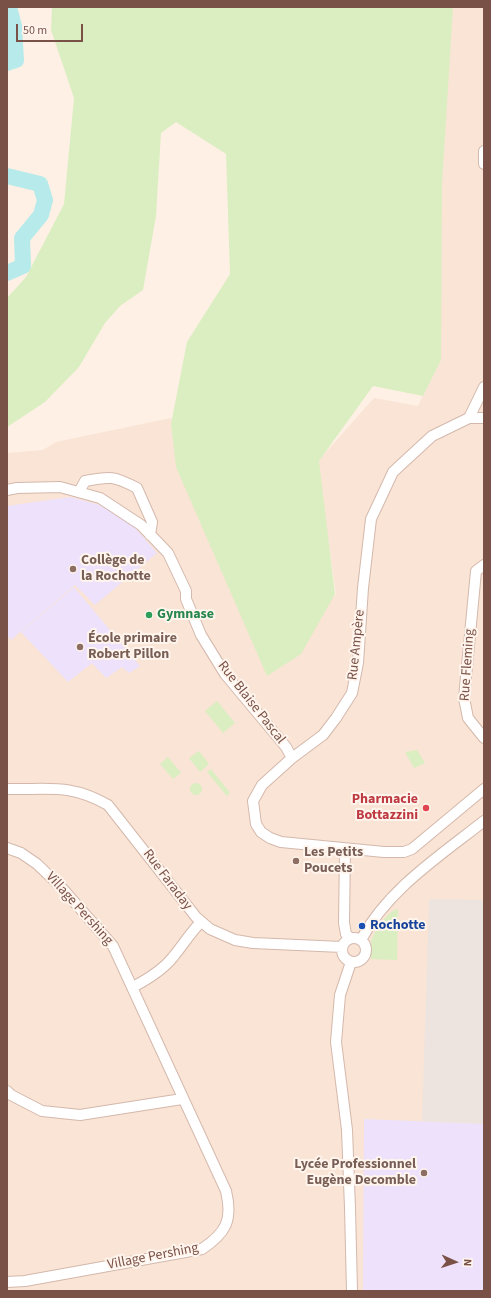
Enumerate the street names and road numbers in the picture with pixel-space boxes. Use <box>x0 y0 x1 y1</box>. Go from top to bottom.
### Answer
street label: Rue Ampère <box>345 609 369 681</box>
street label: Rue Fleming <box>457 628 479 702</box>
street label: Rue Blaise Pascal <box>213 658 289 748</box>
street label: Rue Faraday <box>139 846 195 914</box>
street label: Village Pershing <box>42 869 116 949</box>
street label: Village Pershing <box>106 1240 200 1274</box>

